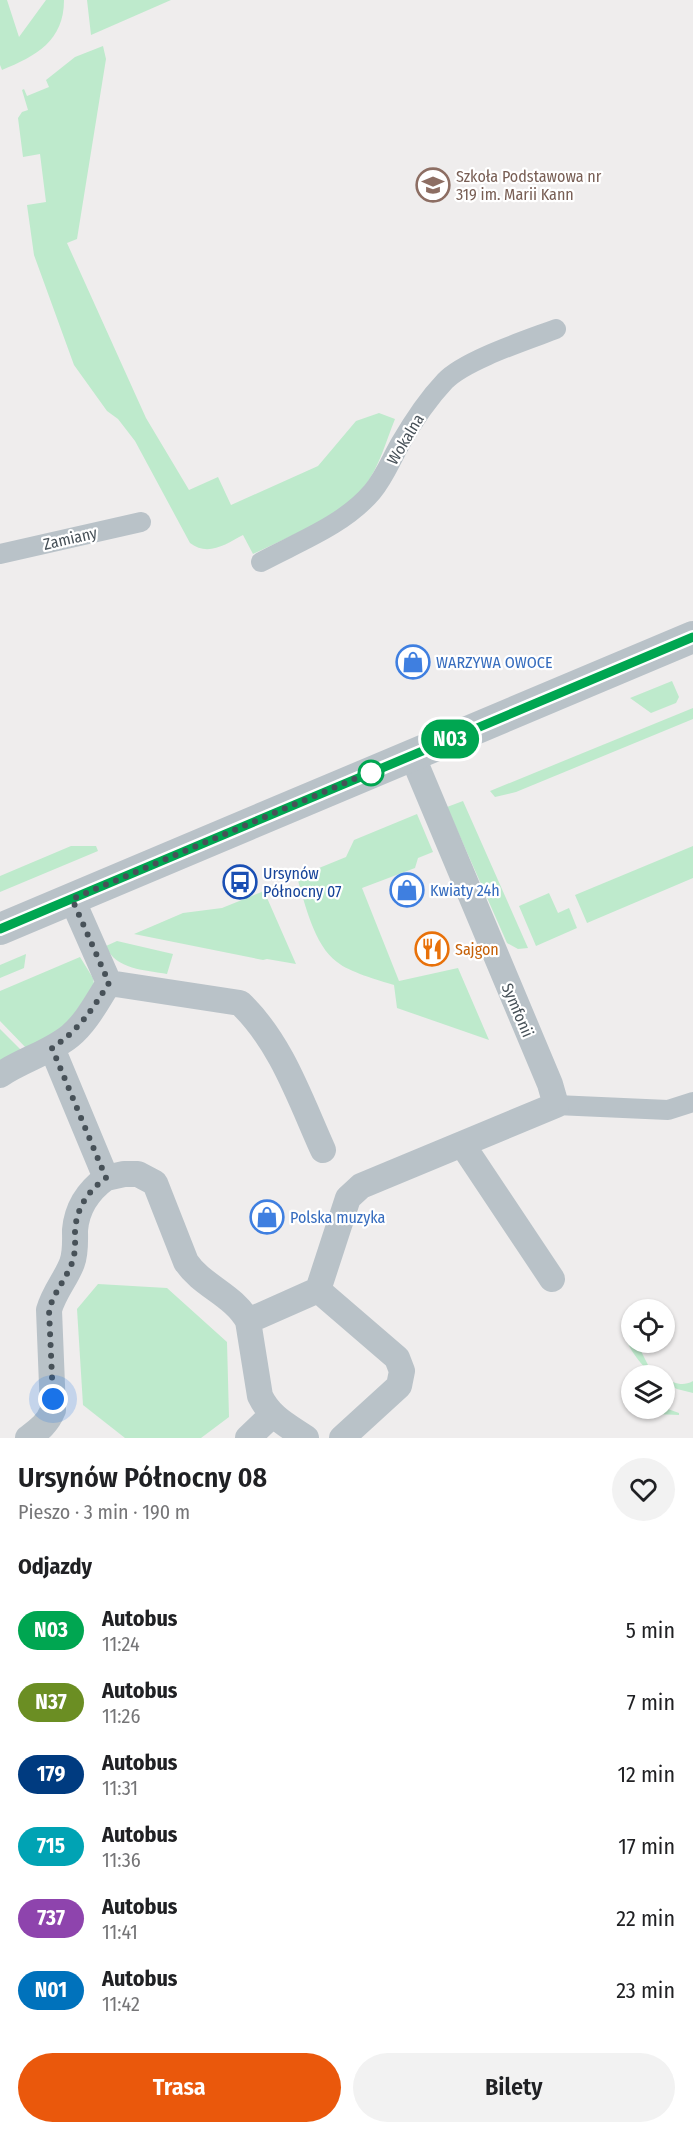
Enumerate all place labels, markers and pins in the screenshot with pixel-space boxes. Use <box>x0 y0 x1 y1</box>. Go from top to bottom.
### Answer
school or university icon: Szkoła Podstawowa nr 319 im. Marii Kann <box>415 167 451 203</box>
place label: Szkoła Podstawowa nr 319 im. Marii Kann <box>456 167 602 204</box>
shop icon: WARZYWA OWOCE <box>395 644 431 680</box>
place label: WARZYWA OWOCE <box>436 653 552 672</box>
unlabelled marker <box>358 760 384 786</box>
bus stop icon: Ursynów Północny 07 <box>222 864 258 900</box>
place label: Ursynów Północny 07 <box>263 864 342 901</box>
shop icon: Kwiaty 24h <box>389 872 425 908</box>
place label: Kwiaty 24h <box>430 881 500 900</box>
restaurant icon: Sajgon <box>414 931 450 967</box>
place label: Sajgon <box>455 940 499 959</box>
shop icon: Polska muzyka <box>249 1199 285 1235</box>
place label: Polska muzyka <box>290 1208 386 1227</box>

